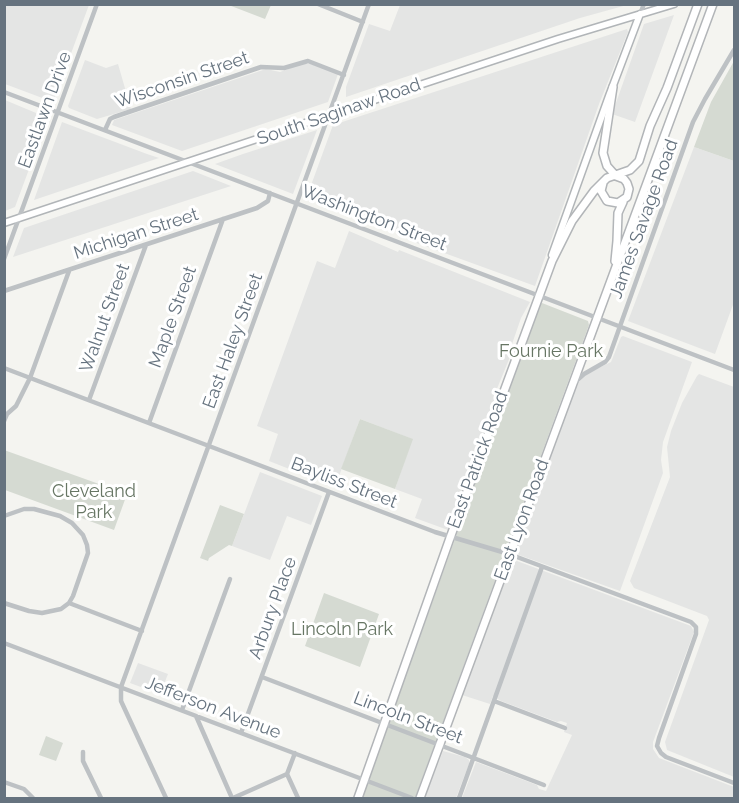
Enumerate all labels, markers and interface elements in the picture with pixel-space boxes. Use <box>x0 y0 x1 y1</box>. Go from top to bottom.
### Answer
street label: Wisconsin Street <box>112 47 252 113</box>
street label: Eastlawn Drive <box>14 49 76 171</box>
street label: South Saginaw Road <box>254 74 424 150</box>
street label: James Savage Road <box>605 136 683 302</box>
street label: Washington Street <box>298 180 450 256</box>
street label: Michigan Street <box>71 204 201 264</box>
street label: Walnut Street <box>75 261 135 375</box>
street label: Maple Street <box>145 263 201 371</box>
street label: East Haley Street <box>198 270 268 412</box>
park label: Fournie Park <box>499 341 603 363</box>
street label: East Patrick Road <box>443 388 513 532</box>
street label: Bayliss Street <box>288 453 400 513</box>
street label: East Lyon Road <box>490 456 554 584</box>
park label: Cleveland Park <box>52 481 136 524</box>
street label: Arbury Place <box>245 554 301 662</box>
park label: Lincoln Park <box>291 619 393 641</box>
street label: Jefferson Avenue <box>142 672 284 744</box>
street label: Lincoln Street <box>350 687 466 749</box>

